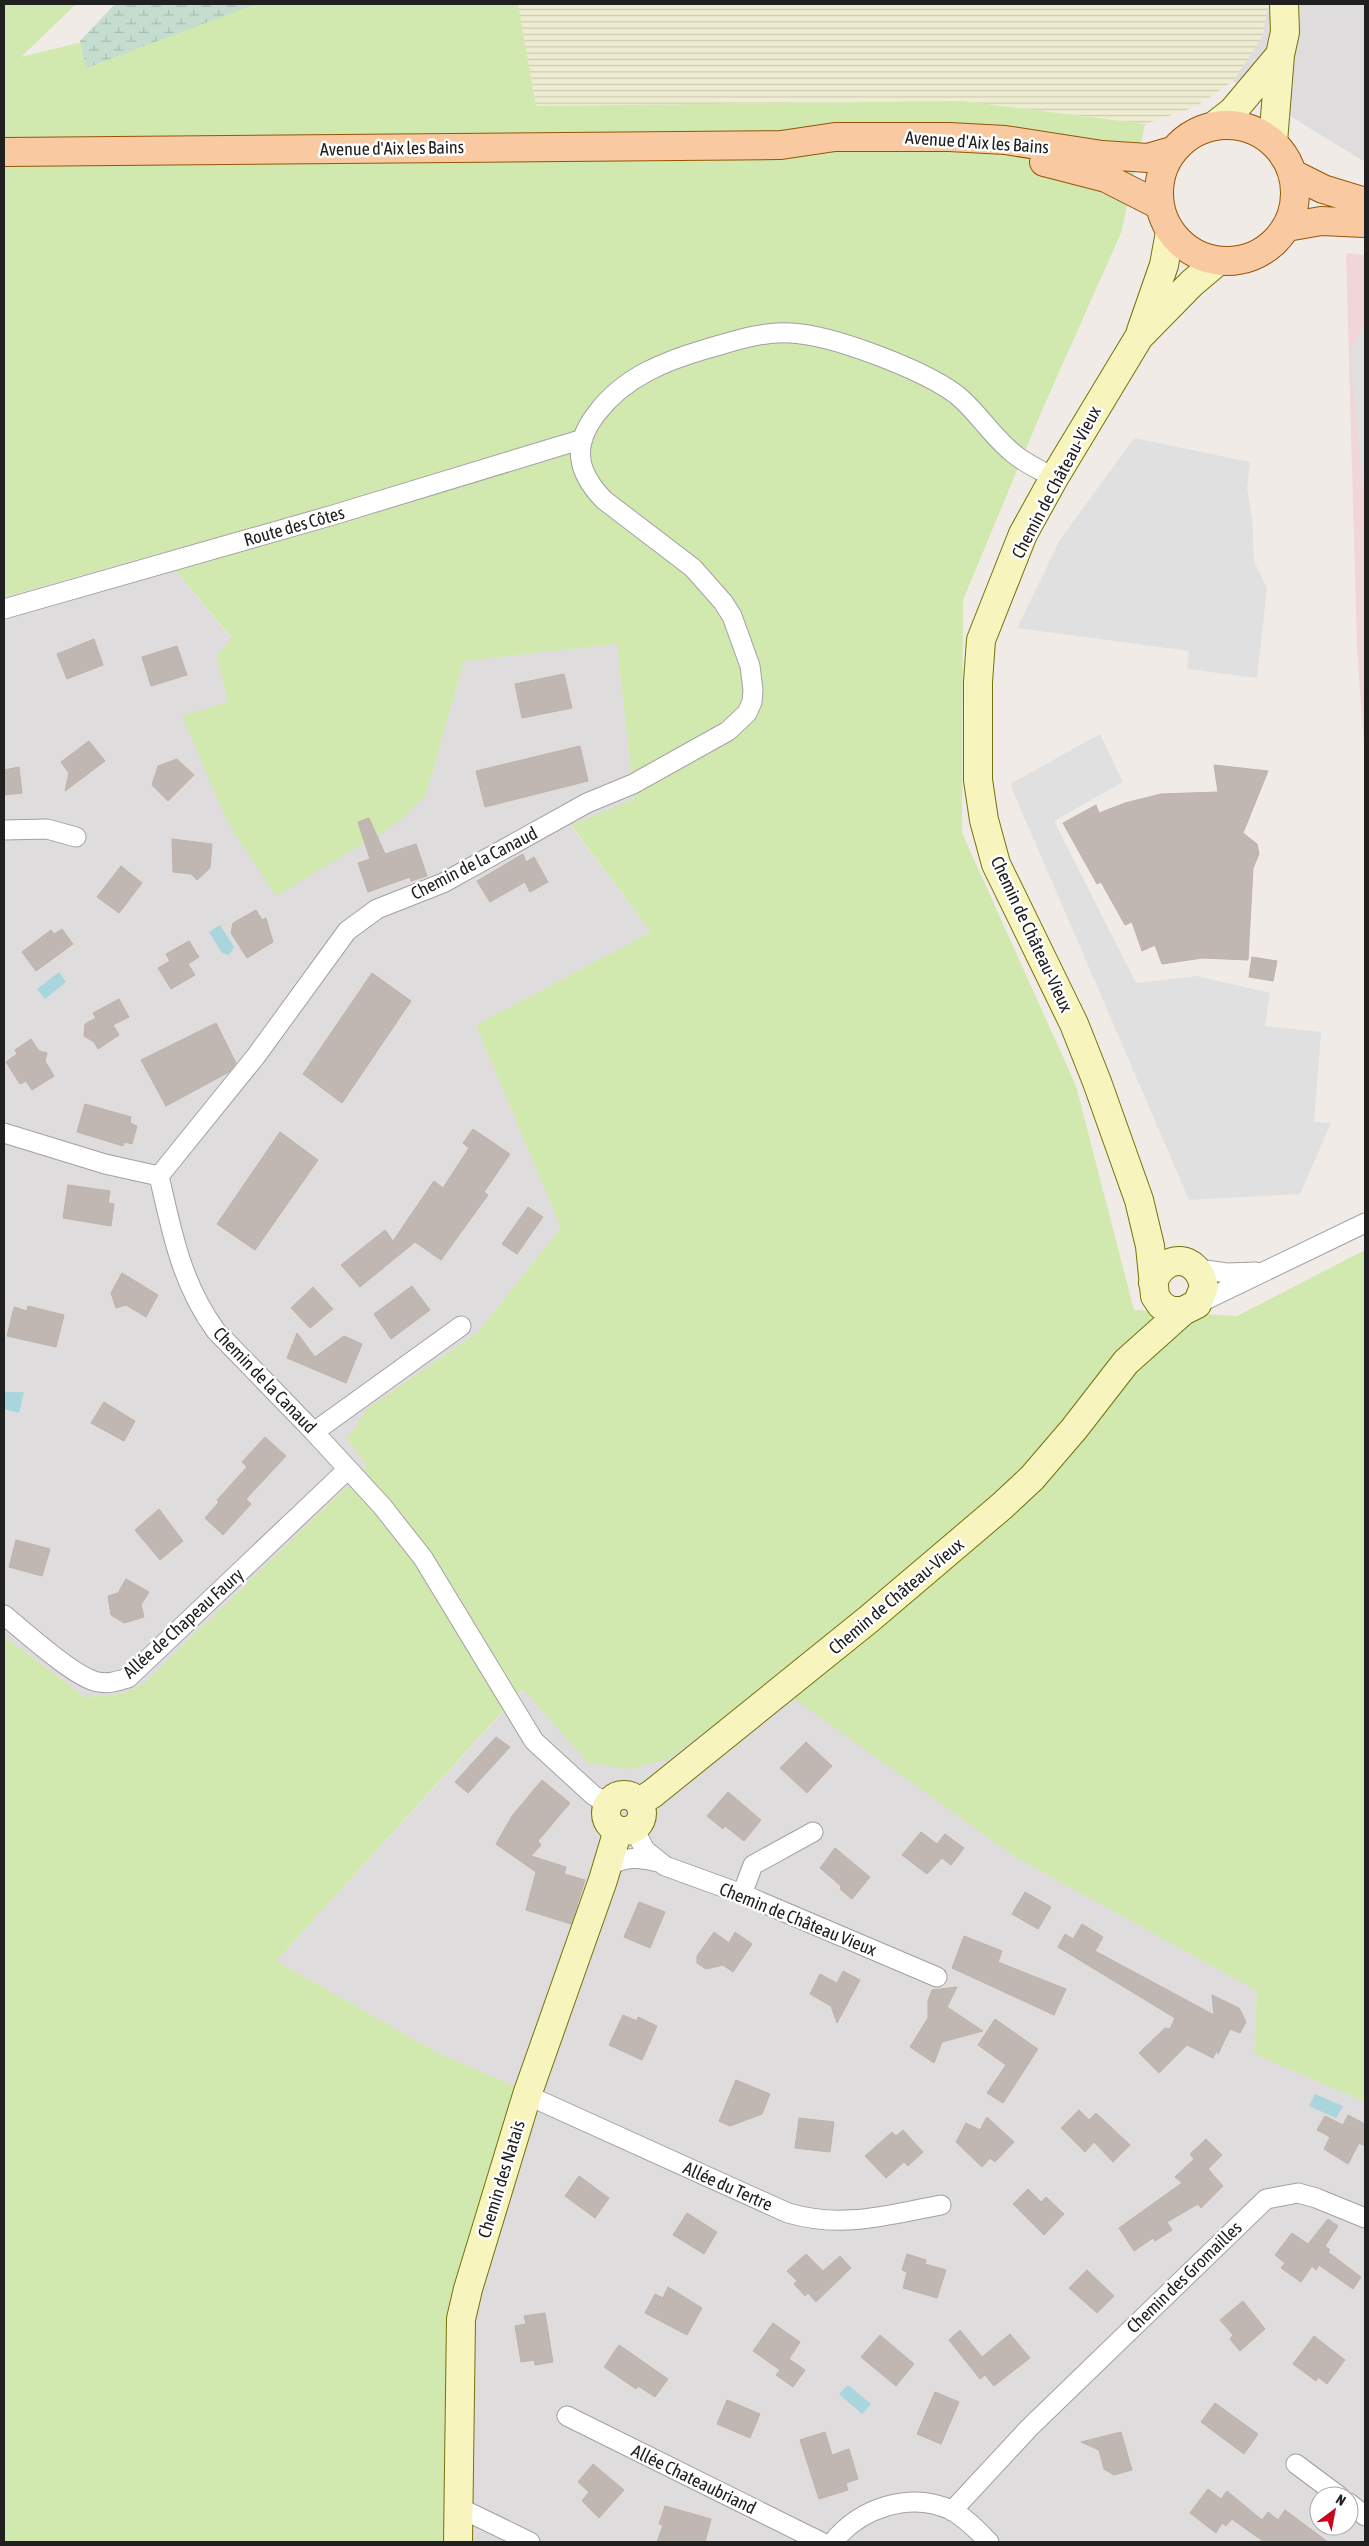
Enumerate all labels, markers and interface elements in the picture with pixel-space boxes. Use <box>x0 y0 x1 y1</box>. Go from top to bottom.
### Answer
street label: Avenue d'Aix les Bains <box>904 126 1050 158</box>
street label: Avenue d'Aix les Bains <box>320 136 464 160</box>
street label: Chemin de Château-Vieux <box>1007 402 1105 562</box>
street label: Route des Côtes <box>241 502 347 550</box>
street label: Chemin de la Canaud <box>407 822 541 904</box>
street label: Chemin de Château-Vieux <box>987 853 1077 1015</box>
street label: Chemin de la Canaud <box>209 1323 321 1437</box>
street label: Chemin de Château-Vieux <box>824 1533 968 1659</box>
street label: Allée de Chapeau Faury <box>119 1564 247 1682</box>
street label: Chemin de Château Vieux <box>716 1878 880 1960</box>
street label: Chemin des Natais <box>473 2118 529 2240</box>
street label: Allée du Tertre <box>680 2157 776 2215</box>
street label: Chemin des Gromailles <box>1122 2217 1246 2337</box>
street label: Allée Chateaubriand <box>628 2440 760 2518</box>
north arrow <box>1309 2486 1359 2536</box>
text: N <box>1333 2491 1349 2509</box>

